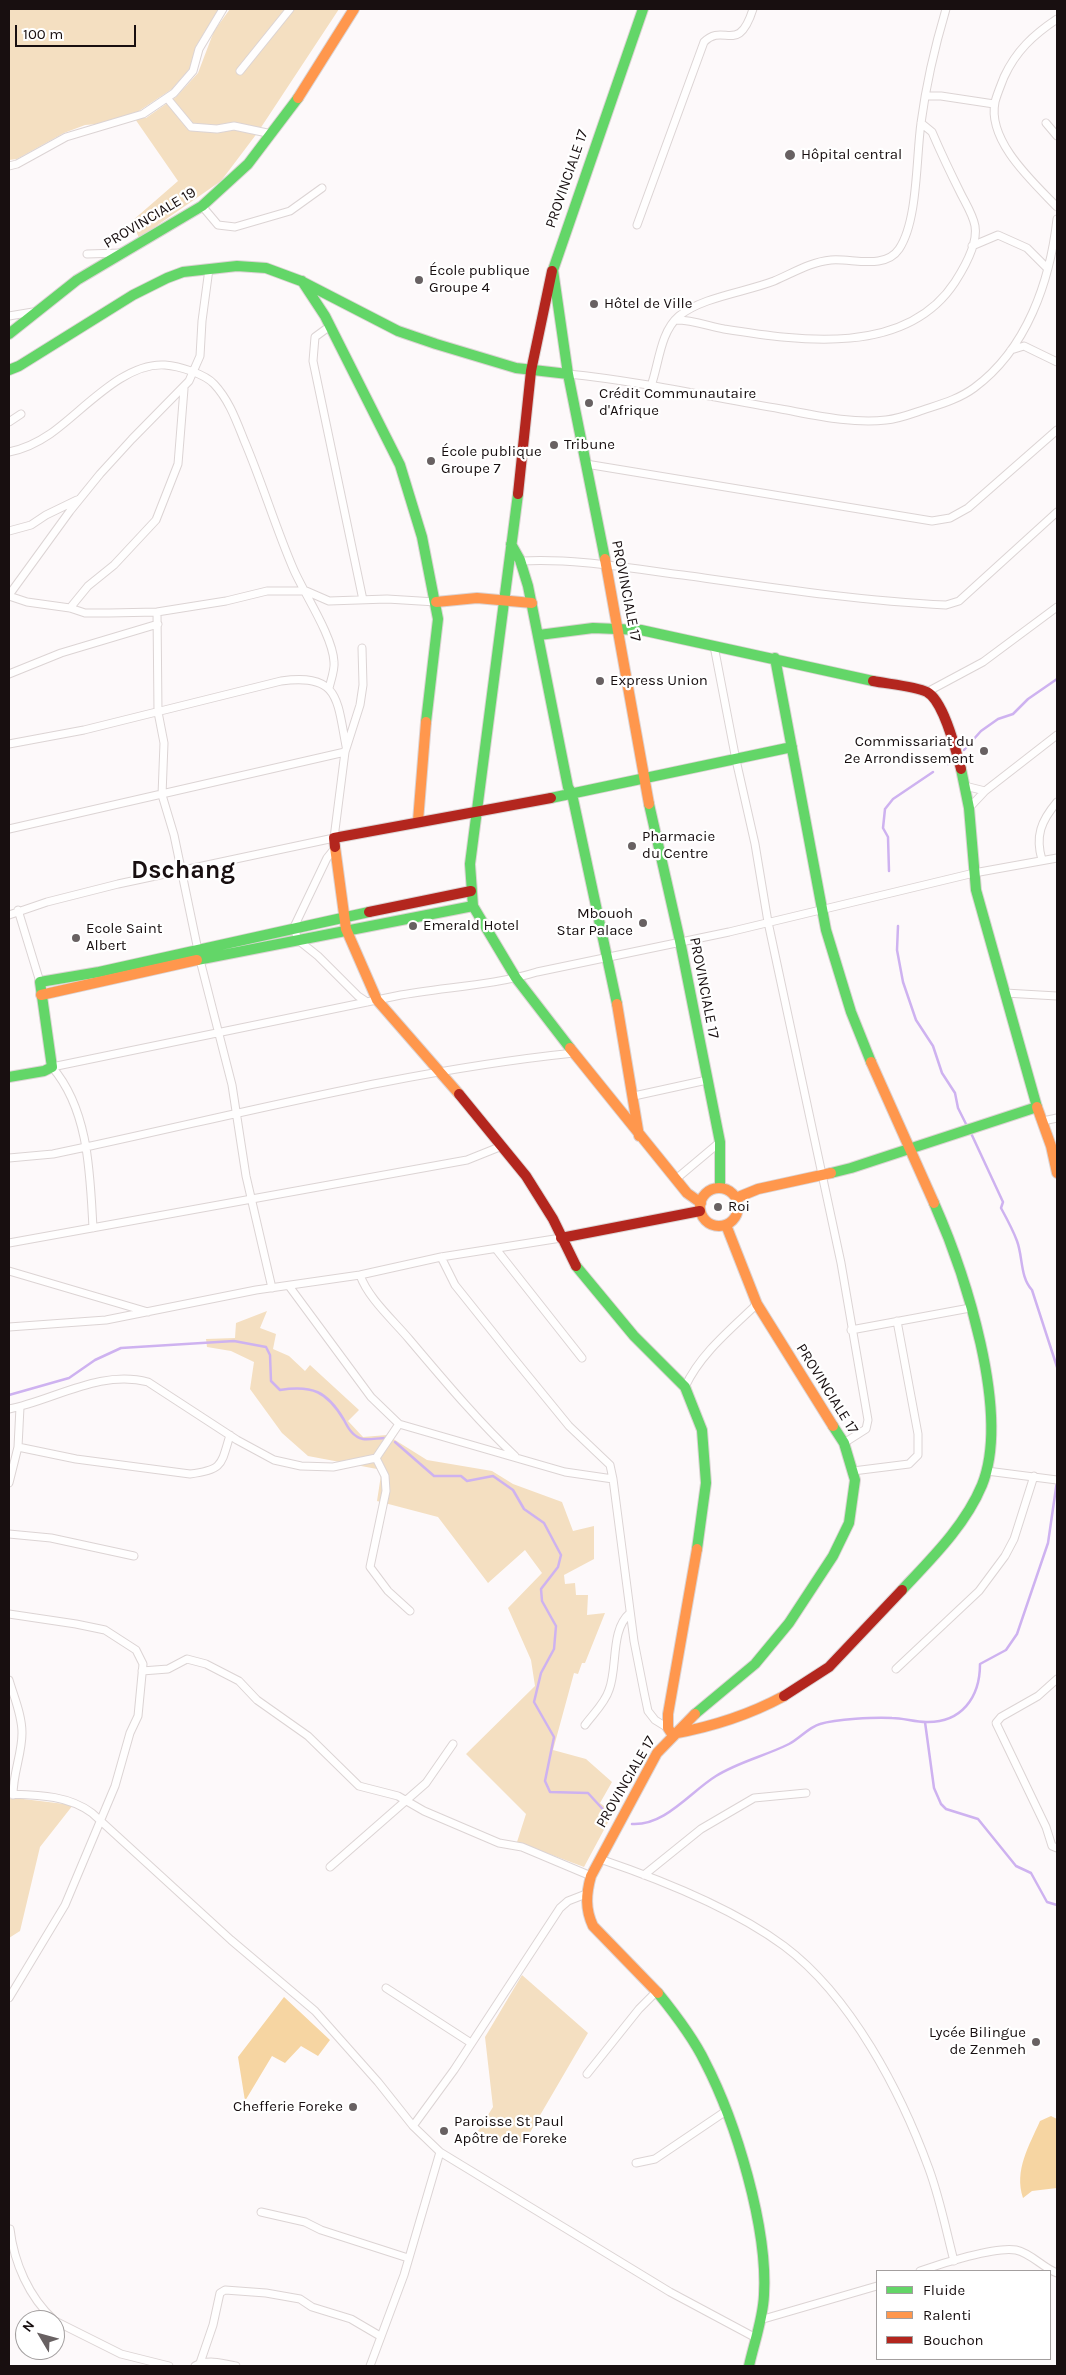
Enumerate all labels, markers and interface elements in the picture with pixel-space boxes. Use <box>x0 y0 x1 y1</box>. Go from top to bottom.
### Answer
scale bar <box>18 15 139 47</box>
text: 100 m <box>23 25 63 43</box>
street label: PROVINCIALE 17 <box>542 127 592 231</box>
place label: Hôpital central <box>801 146 902 164</box>
marker: Hôpital central <box>783 148 797 162</box>
street label: PROVINCIALE 19 <box>101 183 199 253</box>
place label: École publique Groupe 4 <box>429 262 530 297</box>
marker: École publique Groupe 4 <box>413 274 425 286</box>
place label: Hôtel de Ville <box>604 295 692 313</box>
marker: Hôtel de Ville <box>588 298 600 310</box>
place label: Crédit Communautaire d'Afrique <box>599 385 756 420</box>
marker: Crédit Communautaire d'Afrique <box>583 397 595 409</box>
place label: Tribune <box>564 436 615 454</box>
marker: Tribune <box>548 439 560 451</box>
place label: École publique Groupe 7 <box>441 443 542 478</box>
marker: École publique Groupe 7 <box>425 455 437 467</box>
street label: PROVINCIALE 17 <box>607 539 645 643</box>
place label: Express Union <box>610 672 708 690</box>
marker: Express Union <box>594 675 606 687</box>
place label: Commissariat du 2e Arrondissement <box>844 733 974 768</box>
marker: Commissariat du 2e Arrondissement <box>978 745 990 757</box>
place label: Pharmacie du Centre <box>642 828 715 863</box>
marker: Pharmacie du Centre <box>626 840 638 852</box>
district label: Dschang <box>131 856 235 886</box>
place label: Mbouoh Star Palace <box>557 905 633 940</box>
place label: Emerald Hotel <box>423 917 519 935</box>
marker: Mbouoh Star Palace <box>637 917 649 929</box>
place label: Ecole Saint Albert <box>86 920 162 955</box>
marker: Emerald Hotel <box>407 920 419 932</box>
marker: Ecole Saint Albert <box>70 932 82 944</box>
street label: PROVINCIALE 17 <box>685 936 723 1040</box>
place label: Roi <box>728 1198 750 1216</box>
marker: Roi <box>712 1201 724 1213</box>
street label: PROVINCIALE 17 <box>792 1341 862 1437</box>
street label: PROVINCIALE 17 <box>592 1733 660 1831</box>
place label: Lycée Bilingue de Zenmeh <box>929 2024 1026 2059</box>
marker: Lycée Bilingue de Zenmeh <box>1030 2036 1042 2048</box>
place label: Chefferie Foreke <box>233 2098 343 2116</box>
marker: Chefferie Foreke <box>347 2101 359 2113</box>
place label: Paroisse St Paul Apôtre de Foreke <box>454 2113 567 2148</box>
marker: Paroisse St Paul Apôtre de Foreke <box>438 2125 450 2137</box>
legend <box>876 2270 1051 2360</box>
text: Fluide <box>923 2281 965 2299</box>
text: Ralenti <box>923 2306 972 2324</box>
north arrow <box>15 2310 65 2360</box>
text: N <box>19 2317 38 2335</box>
text: Bouchon <box>923 2331 984 2349</box>

